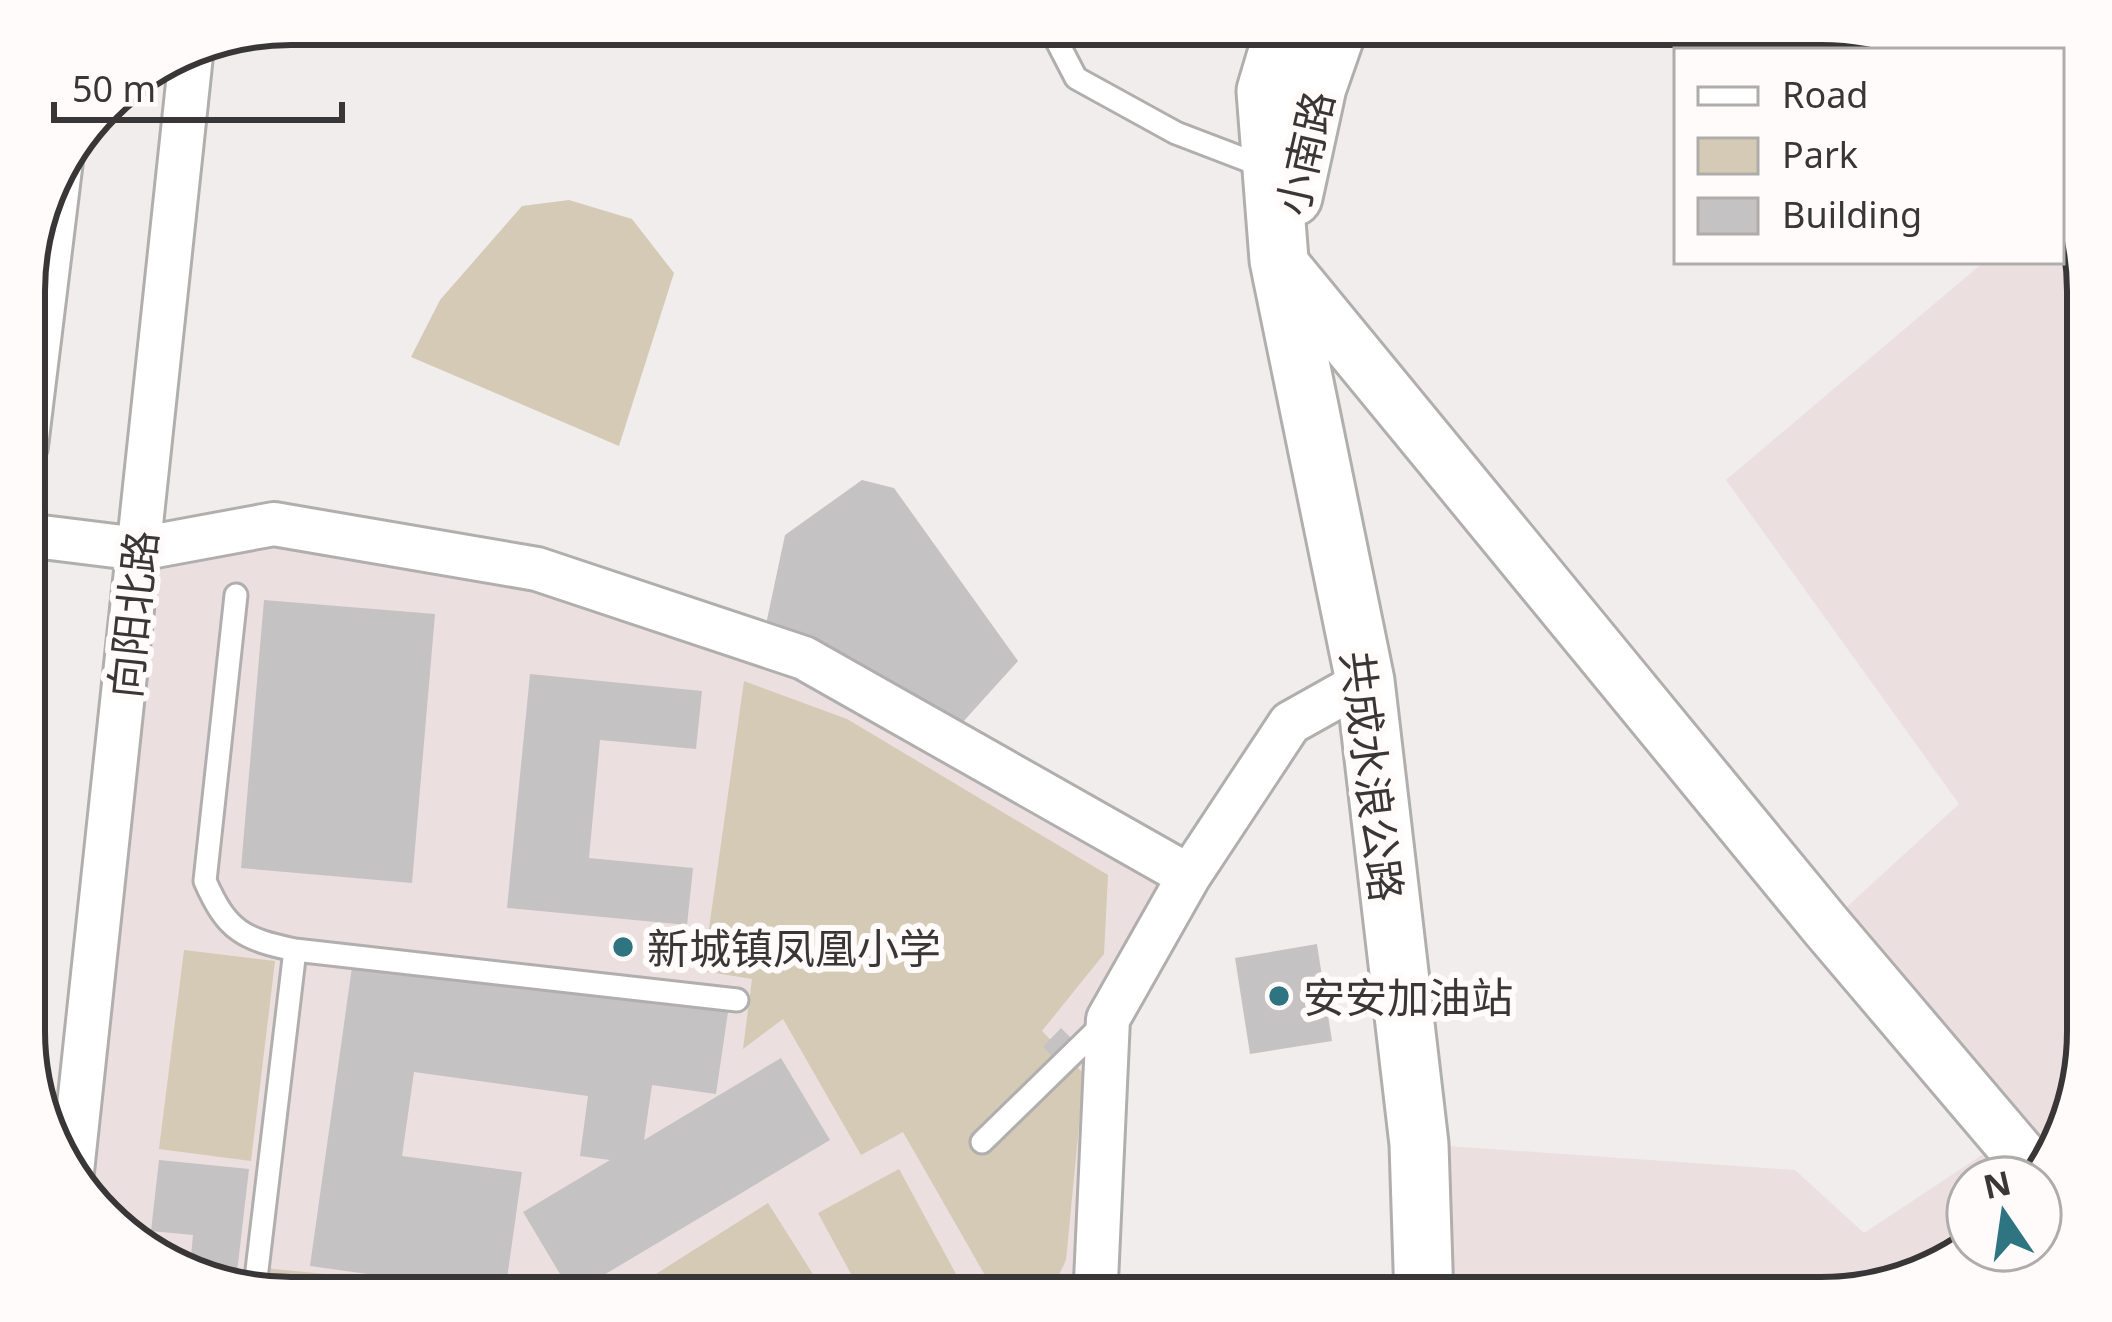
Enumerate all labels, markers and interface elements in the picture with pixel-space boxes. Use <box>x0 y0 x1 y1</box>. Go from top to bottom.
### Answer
scale bar <box>54 48 342 122</box>
legend <box>1674 48 2064 264</box>
text: 50 m <box>72 64 156 113</box>
text: Road <box>1782 70 1869 119</box>
street label: 小南路 <box>1262 85 1346 221</box>
text: Park <box>1782 130 1858 179</box>
text: Building <box>1782 190 1922 239</box>
street label: 向阳北路 <box>95 527 169 701</box>
street label: 共成水浪公路 <box>1329 647 1417 905</box>
place label: 新城镇凤凰小学 <box>647 919 941 976</box>
marker: 新城镇凤凰小学 <box>610 934 636 960</box>
place label: 安安加油站 <box>1303 968 1513 1025</box>
marker: 安安加油站 <box>1266 983 1292 1009</box>
north arrow <box>1944 1154 2064 1274</box>
text: N <box>1979 1159 2015 1209</box>

